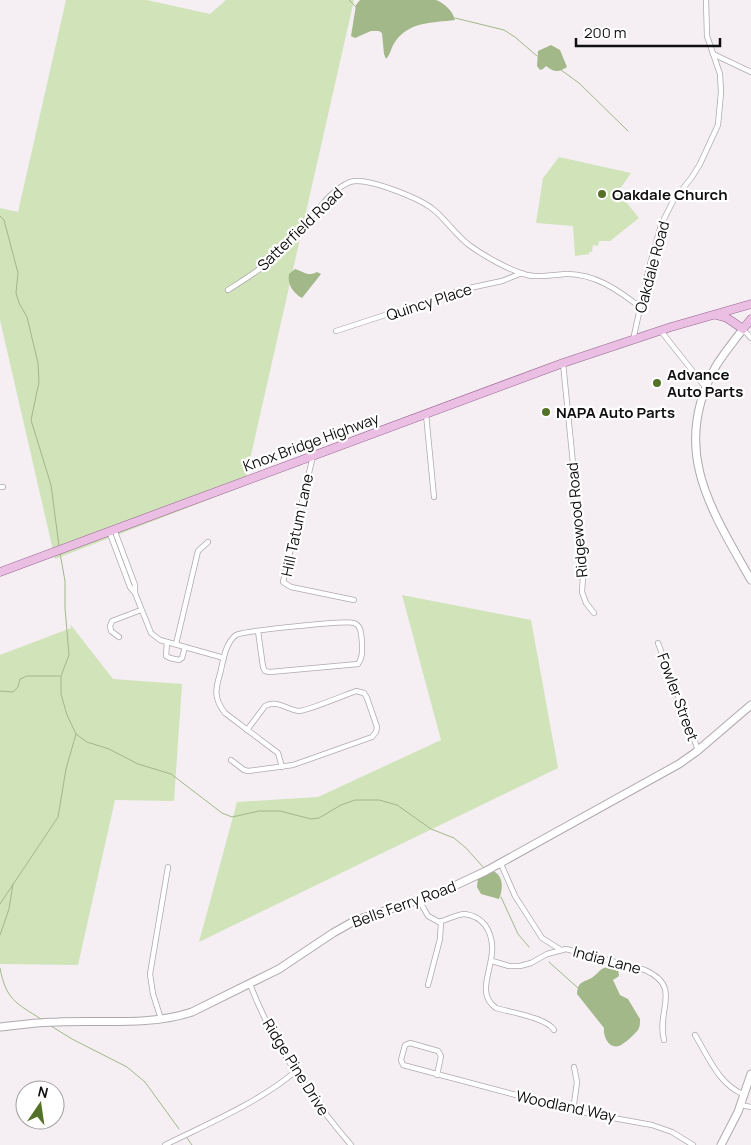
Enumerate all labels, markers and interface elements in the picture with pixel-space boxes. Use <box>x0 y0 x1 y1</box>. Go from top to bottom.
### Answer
scale bar <box>576 15 720 47</box>
text: 200 m <box>584 22 627 43</box>
street label: Satterfield Road <box>253 183 347 275</box>
place label: Oakdale Church <box>612 184 728 205</box>
marker: Oakdale Church <box>596 188 608 200</box>
street label: Oakdale Road <box>630 219 674 315</box>
street label: Quincy Place <box>384 278 475 326</box>
place label: Advance Auto Parts <box>667 364 743 402</box>
marker: Advance Auto Parts <box>651 377 663 389</box>
place label: NAPA Auto Parts <box>556 402 675 423</box>
marker: NAPA Auto Parts <box>540 406 552 418</box>
street label: Knox Bridge Highway <box>240 408 382 476</box>
street label: Ridgewood Road <box>562 462 592 578</box>
street label: Hill Tatum Lane <box>276 472 318 578</box>
street label: Fowler Street <box>652 650 704 744</box>
street label: Bells Ferry Road <box>349 875 459 933</box>
street label: India Lane <box>571 941 644 979</box>
street label: Ridge Pine Drive <box>258 1014 334 1120</box>
north arrow <box>15 1080 65 1130</box>
text: N <box>36 1081 50 1102</box>
street label: Woodland Way <box>514 1085 618 1127</box>

